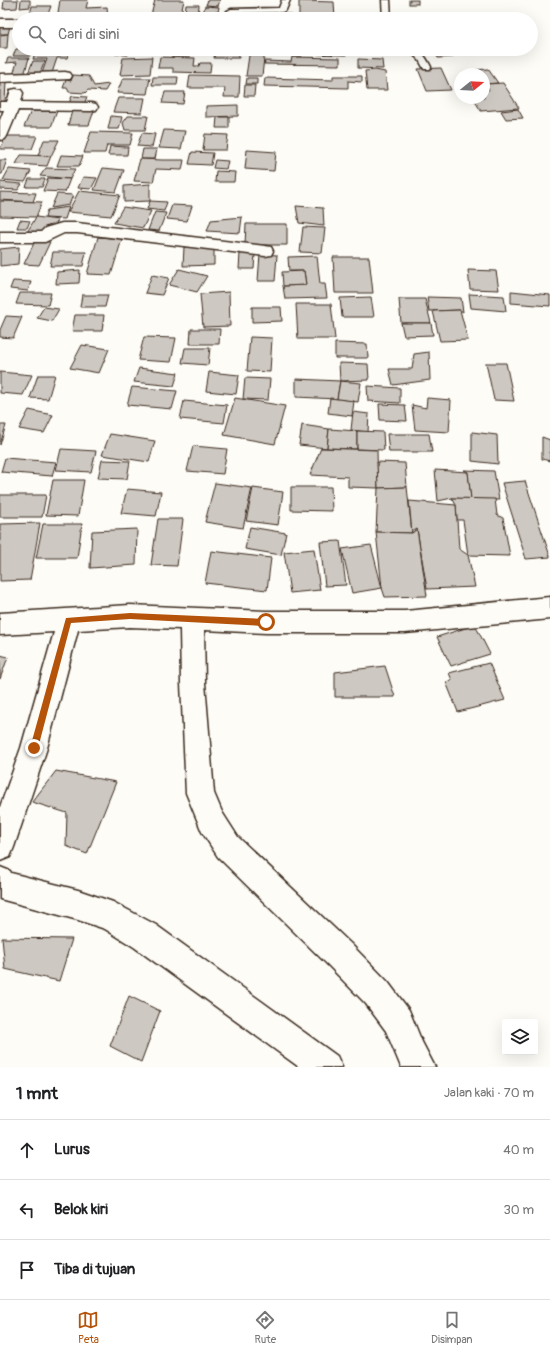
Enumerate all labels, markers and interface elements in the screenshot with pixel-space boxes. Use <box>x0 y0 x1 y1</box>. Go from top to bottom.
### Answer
search box <box>12 12 538 56</box>
icon: search <box>26 23 48 45</box>
text: Cari di sini <box>58 25 119 44</box>
north arrow <box>454 68 490 104</box>
route start <box>257 613 275 631</box>
route end <box>25 739 43 757</box>
map controls <box>502 1019 538 1055</box>
button: layers <box>502 1019 538 1055</box>
text: 1 mnt <box>16 1083 58 1104</box>
text: Jalan kaki · 70 m <box>444 1085 534 1101</box>
icon: ahead <box>16 1139 38 1161</box>
text: Lurus <box>54 1140 90 1159</box>
text: 40 m <box>503 1142 534 1158</box>
icon: left <box>16 1199 38 1221</box>
text: Belok kiri <box>54 1200 108 1219</box>
text: 30 m <box>504 1202 534 1218</box>
icon: arrive <box>16 1259 38 1281</box>
text: Tiba di tujuan <box>54 1260 135 1279</box>
tab: Peta <box>77 1309 99 1346</box>
tab: Rute <box>254 1309 276 1346</box>
tab: Disimpan <box>431 1309 473 1346</box>

